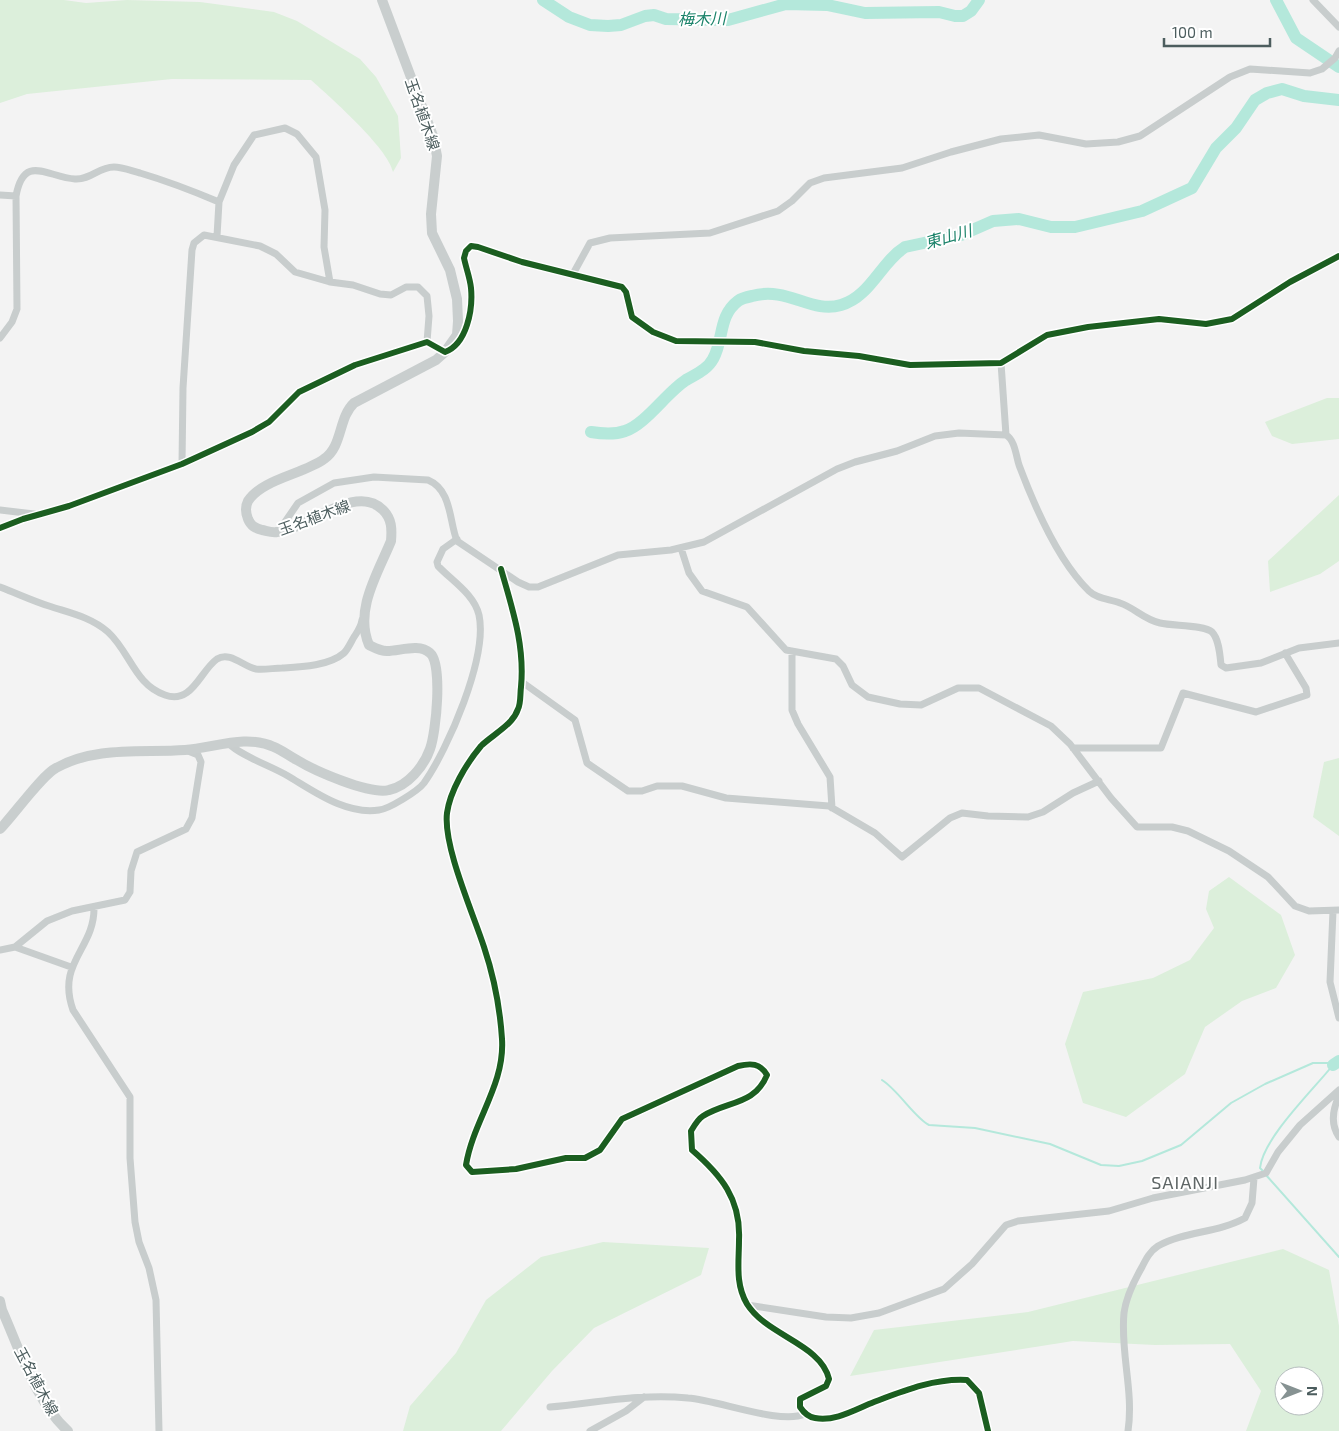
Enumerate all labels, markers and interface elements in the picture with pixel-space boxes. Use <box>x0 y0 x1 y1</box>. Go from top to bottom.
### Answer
water label: 梅木川 <box>678 8 728 28</box>
scale bar <box>1164 15 1270 47</box>
text: 100 m <box>1172 23 1213 41</box>
street label: 玉名植木線 <box>402 76 444 152</box>
water label: 東山川 <box>922 220 976 252</box>
street label: 玉名植木線 <box>276 496 352 538</box>
district label: SAIANJI <box>1151 1171 1219 1193</box>
street label: 玉名植木線 <box>11 1344 63 1418</box>
north arrow <box>1274 1366 1324 1416</box>
text: N <box>1304 1386 1321 1396</box>

